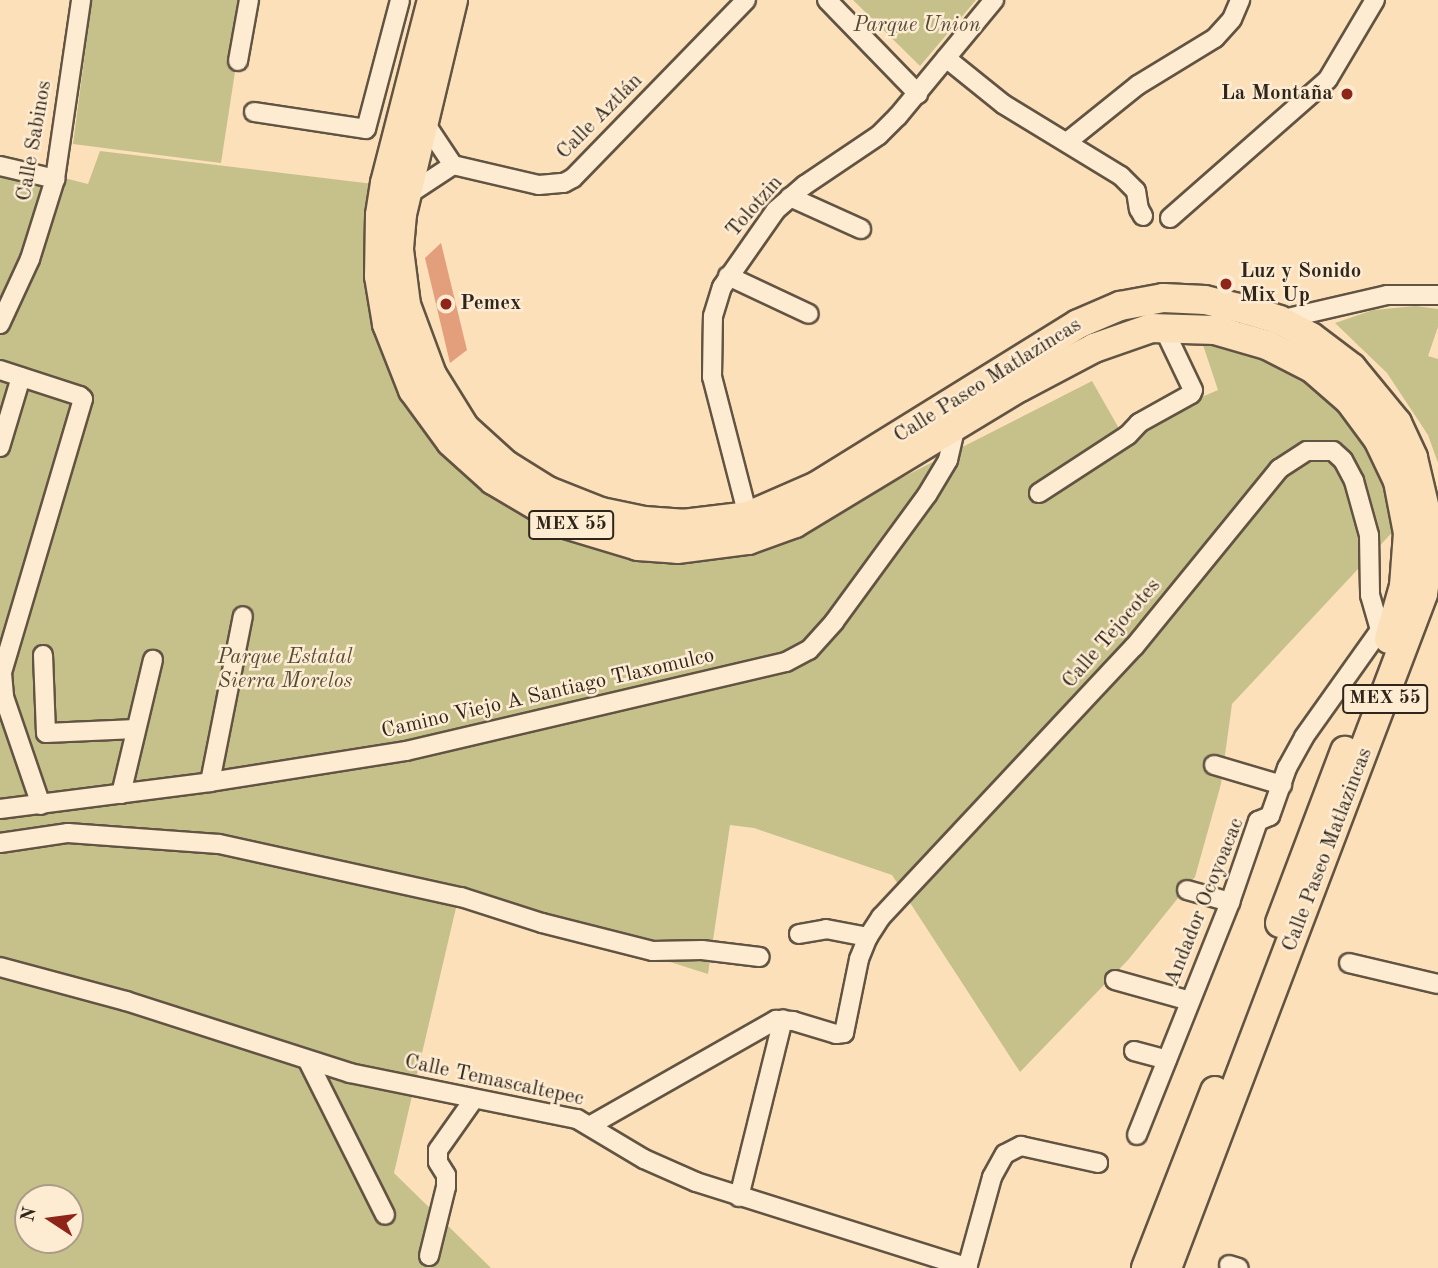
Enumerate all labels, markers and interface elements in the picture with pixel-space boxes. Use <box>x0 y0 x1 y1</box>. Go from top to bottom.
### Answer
park label: Parque Union <box>854 13 980 39</box>
street label: Calle Aztlán <box>552 69 648 165</box>
street label: Calle Sabinos <box>12 79 58 203</box>
place label: La Montaña <box>1221 81 1333 107</box>
marker: La Montaña <box>1339 86 1355 102</box>
street label: Tolotzin <box>721 171 789 243</box>
place label: Luz y Sonido Mix Up <box>1240 259 1361 309</box>
marker: Luz y Sonido Mix Up <box>1218 276 1234 292</box>
place label: Pemex <box>460 291 521 317</box>
marker: Pemex <box>438 296 454 312</box>
street label: Calle Paseo Matlazincas <box>890 313 1086 449</box>
road number: MEX 55 <box>527 510 615 540</box>
street label: Calle Tejocotes <box>1057 574 1167 694</box>
street label: Camino Viejo A Santiago Tlaxomulco <box>379 643 717 745</box>
park label: Parque Estatal Sierra Morelos <box>217 645 353 695</box>
road number: MEX 55 <box>1341 684 1429 714</box>
street label: Calle Paseo Matlazincas <box>1277 744 1379 956</box>
street label: Andador Ocoyoacac <box>1160 815 1250 989</box>
street label: Calle Temascaltepec <box>402 1050 586 1112</box>
north arrow <box>14 1184 84 1254</box>
text: N <box>19 1205 41 1224</box>

